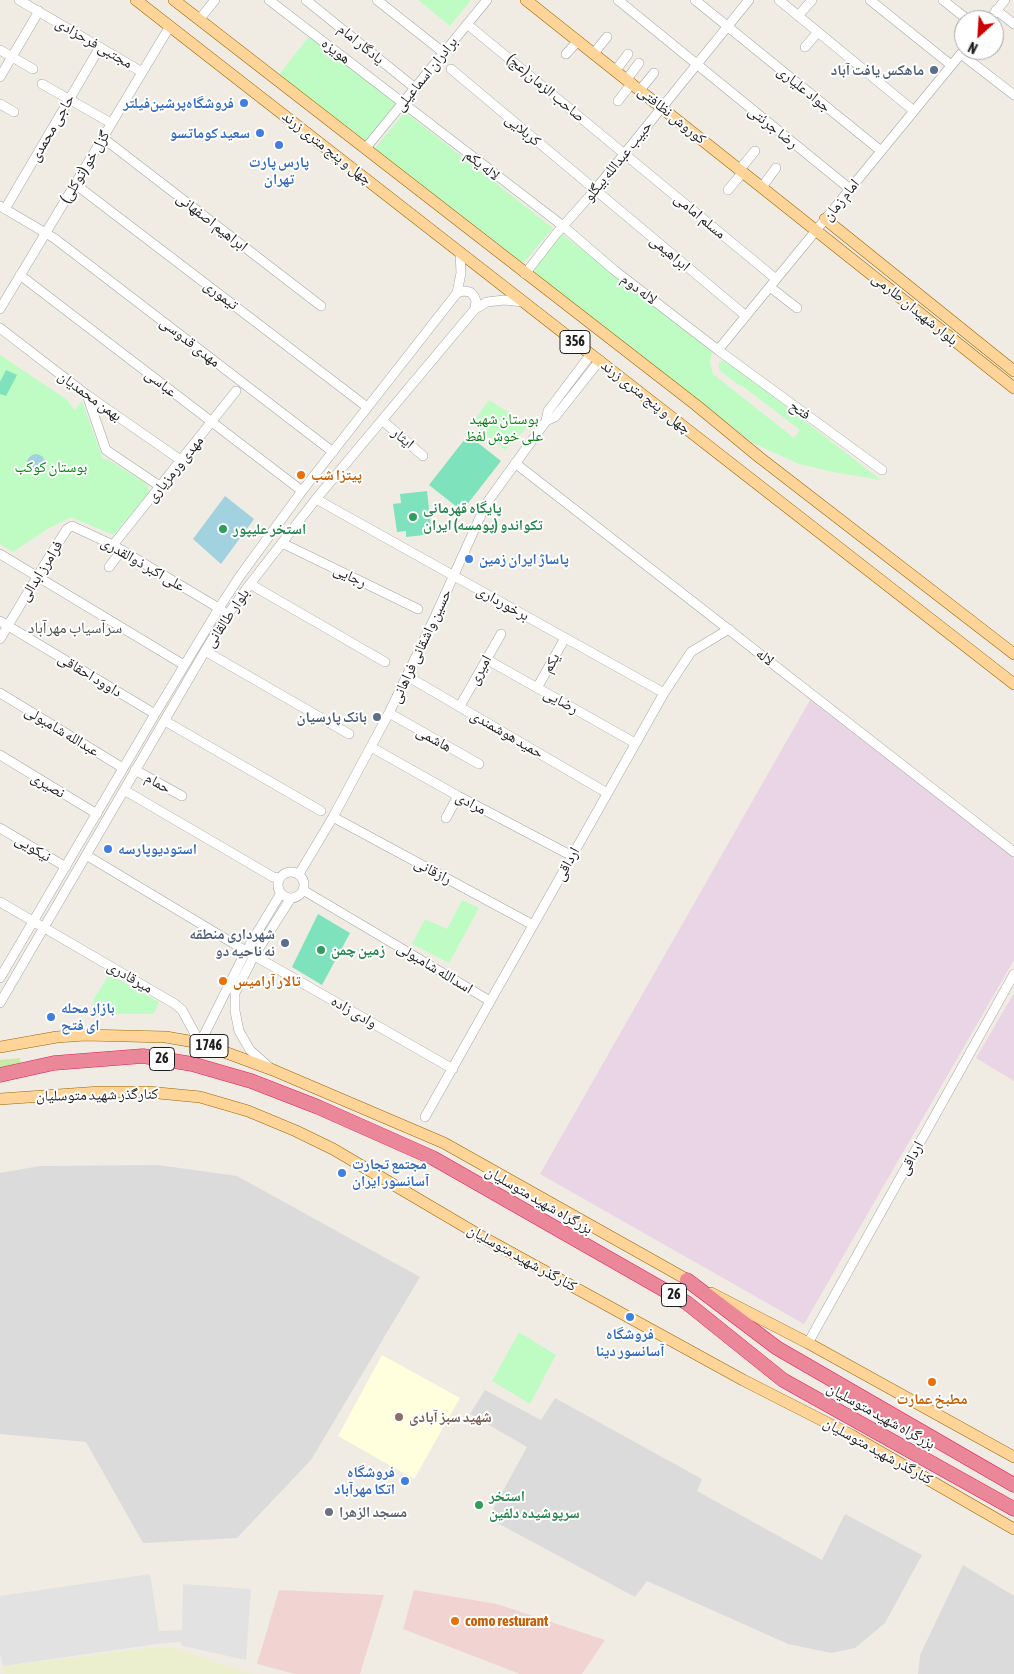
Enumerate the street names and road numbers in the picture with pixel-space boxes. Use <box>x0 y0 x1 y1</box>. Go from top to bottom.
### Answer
street label: مجتبی فرحزادی <box>52 14 136 72</box>
street label: یادگار امام <box>334 20 388 68</box>
street label: برادران اسماعیلی <box>391 33 461 115</box>
street label: هویزه <box>318 34 354 68</box>
street label: صاحب الزمان(عج) <box>503 50 589 126</box>
street label: جواد علیاری <box>774 62 834 116</box>
street label: کوروش نظافتی <box>634 82 710 148</box>
street label: حاجی محمدی <box>26 91 78 165</box>
street label: رضا جرئتی <box>744 101 802 153</box>
street label: چهل و پنج متری زرند <box>278 107 376 189</box>
street label: کربلایی <box>502 110 544 150</box>
street label: حبیب عبدالله بیگلو <box>580 117 656 205</box>
street label: گزل خو (توکلی) <box>56 127 114 207</box>
street label: لاله یکم <box>461 146 503 184</box>
street label: امام زمان <box>819 175 863 225</box>
street label: ابراهیم اصفهانی <box>173 189 251 255</box>
street label: مسلم امامی <box>671 189 729 243</box>
street label: ابراهیمی <box>646 231 694 275</box>
street label: بلوار شهیدان طارمی <box>868 269 962 349</box>
street label: لاله دوم <box>617 270 661 308</box>
street label: تیموری <box>200 276 242 314</box>
street label: مهدی قدوسی <box>156 313 224 371</box>
road number: 356 <box>560 331 590 354</box>
street label: چهل و پنج متری زرند <box>597 356 695 438</box>
street label: عباسی <box>141 365 181 401</box>
street label: بهمن محمدیان <box>54 367 126 425</box>
street label: فتح <box>786 396 814 424</box>
street label: ایثار <box>388 423 418 453</box>
street label: مهدی ورمزیاری <box>143 432 207 506</box>
street label: علی اکبر ذوالقدری <box>98 533 188 595</box>
street label: فرامرز ابدالی <box>15 537 67 605</box>
street label: رجایی <box>331 560 369 592</box>
street label: برخورداری <box>474 581 532 625</box>
street label: بلوار طالقانی <box>201 585 253 651</box>
street label: حسین واشقانی فراهانی <box>387 586 455 706</box>
street label: لاله <box>752 644 778 670</box>
street label: داوود احقاقی <box>55 649 125 701</box>
street label: یکم <box>538 650 564 676</box>
street label: امیری <box>465 652 495 688</box>
street label: رضایی <box>541 684 581 718</box>
street label: عبدالله شامبولی <box>21 702 103 760</box>
street label: حمید هوشمندی <box>467 706 547 762</box>
street label: هاشمی <box>413 722 455 756</box>
street label: نصیری <box>28 768 68 802</box>
street label: حمام <box>142 769 174 797</box>
street label: مرادی <box>453 788 489 818</box>
street label: نیکویی <box>12 830 54 866</box>
street label: ارداقی <box>550 844 584 884</box>
street label: رازقانی <box>411 854 455 888</box>
street label: اسدالله شامبولی <box>394 938 476 998</box>
street label: میرقادری <box>104 957 156 997</box>
street label: وادی زاده <box>328 992 380 1032</box>
road number: 1746 <box>190 1034 228 1058</box>
road number: 26 <box>150 1048 174 1070</box>
street label: کنارگذر شهید متوسلیان <box>36 1085 158 1105</box>
street label: ارداقی <box>894 1138 928 1178</box>
street label: بزرگراه شهید متوسلیان <box>482 1162 596 1238</box>
street label: کنارگذر شهید متوسلیان <box>464 1220 580 1296</box>
road number: 26 <box>662 1284 686 1306</box>
street label: بزرگراه شهید متوسلیان <box>824 1379 938 1453</box>
street label: کنارگذر شهید متوسلیان <box>820 1413 936 1489</box>

